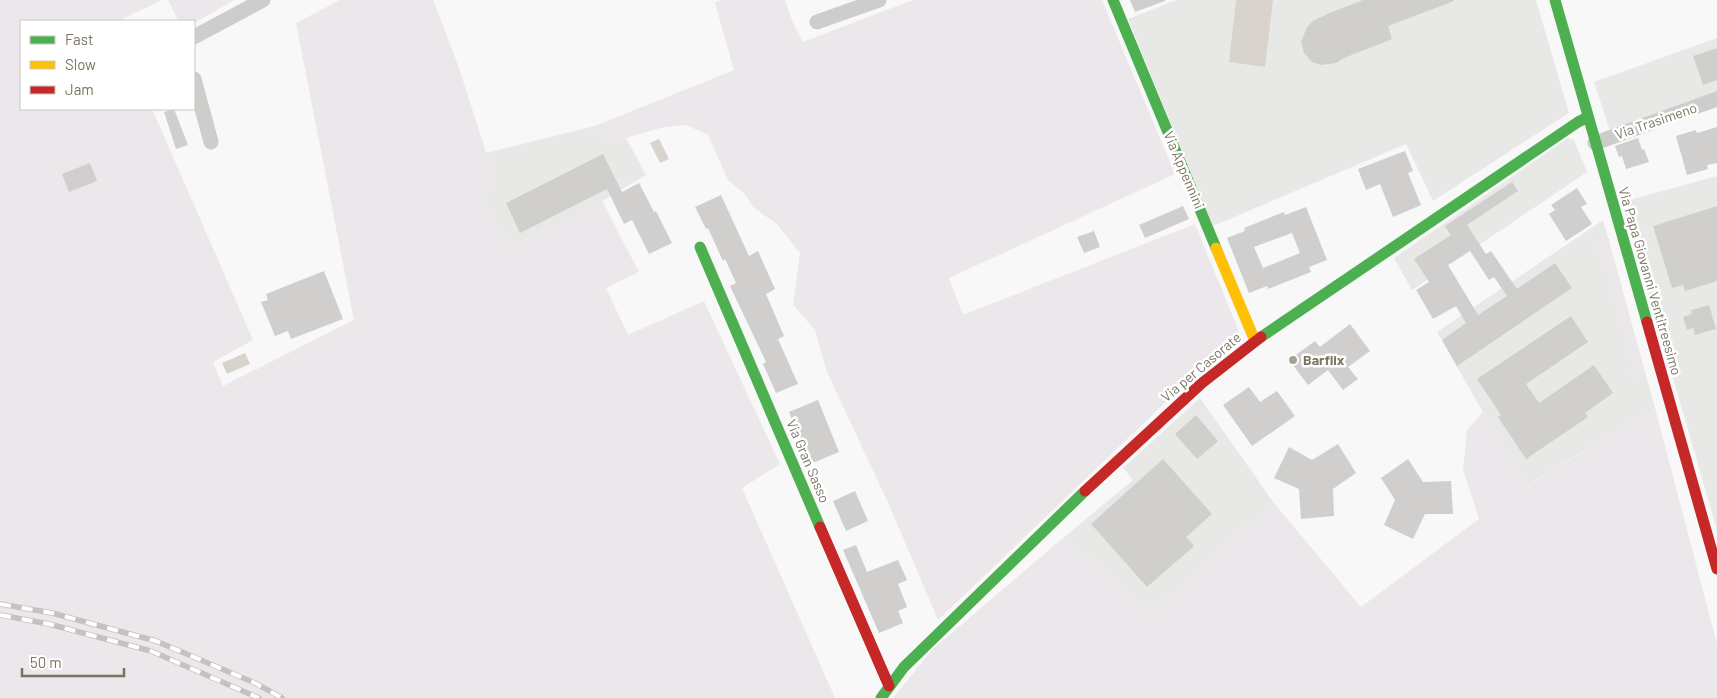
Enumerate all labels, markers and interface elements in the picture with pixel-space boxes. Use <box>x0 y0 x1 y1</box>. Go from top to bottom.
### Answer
legend <box>20 20 195 110</box>
text: Fast <box>65 30 93 48</box>
text: Slow <box>65 55 96 73</box>
text: Jam <box>65 80 94 98</box>
street label: Via Trasimeno <box>1613 99 1699 142</box>
street label: Via Appennini <box>1160 128 1208 211</box>
street label: Via Papa Giovanni Ventitreesimo <box>1615 185 1686 377</box>
street label: Via per Casorate <box>1157 328 1244 405</box>
place label: Barflix <box>1303 351 1345 368</box>
marker: Barflix <box>1287 354 1299 366</box>
street label: Via Gran Sasso <box>783 416 834 505</box>
scale bar <box>22 646 125 678</box>
text: 50 m <box>30 653 62 671</box>

